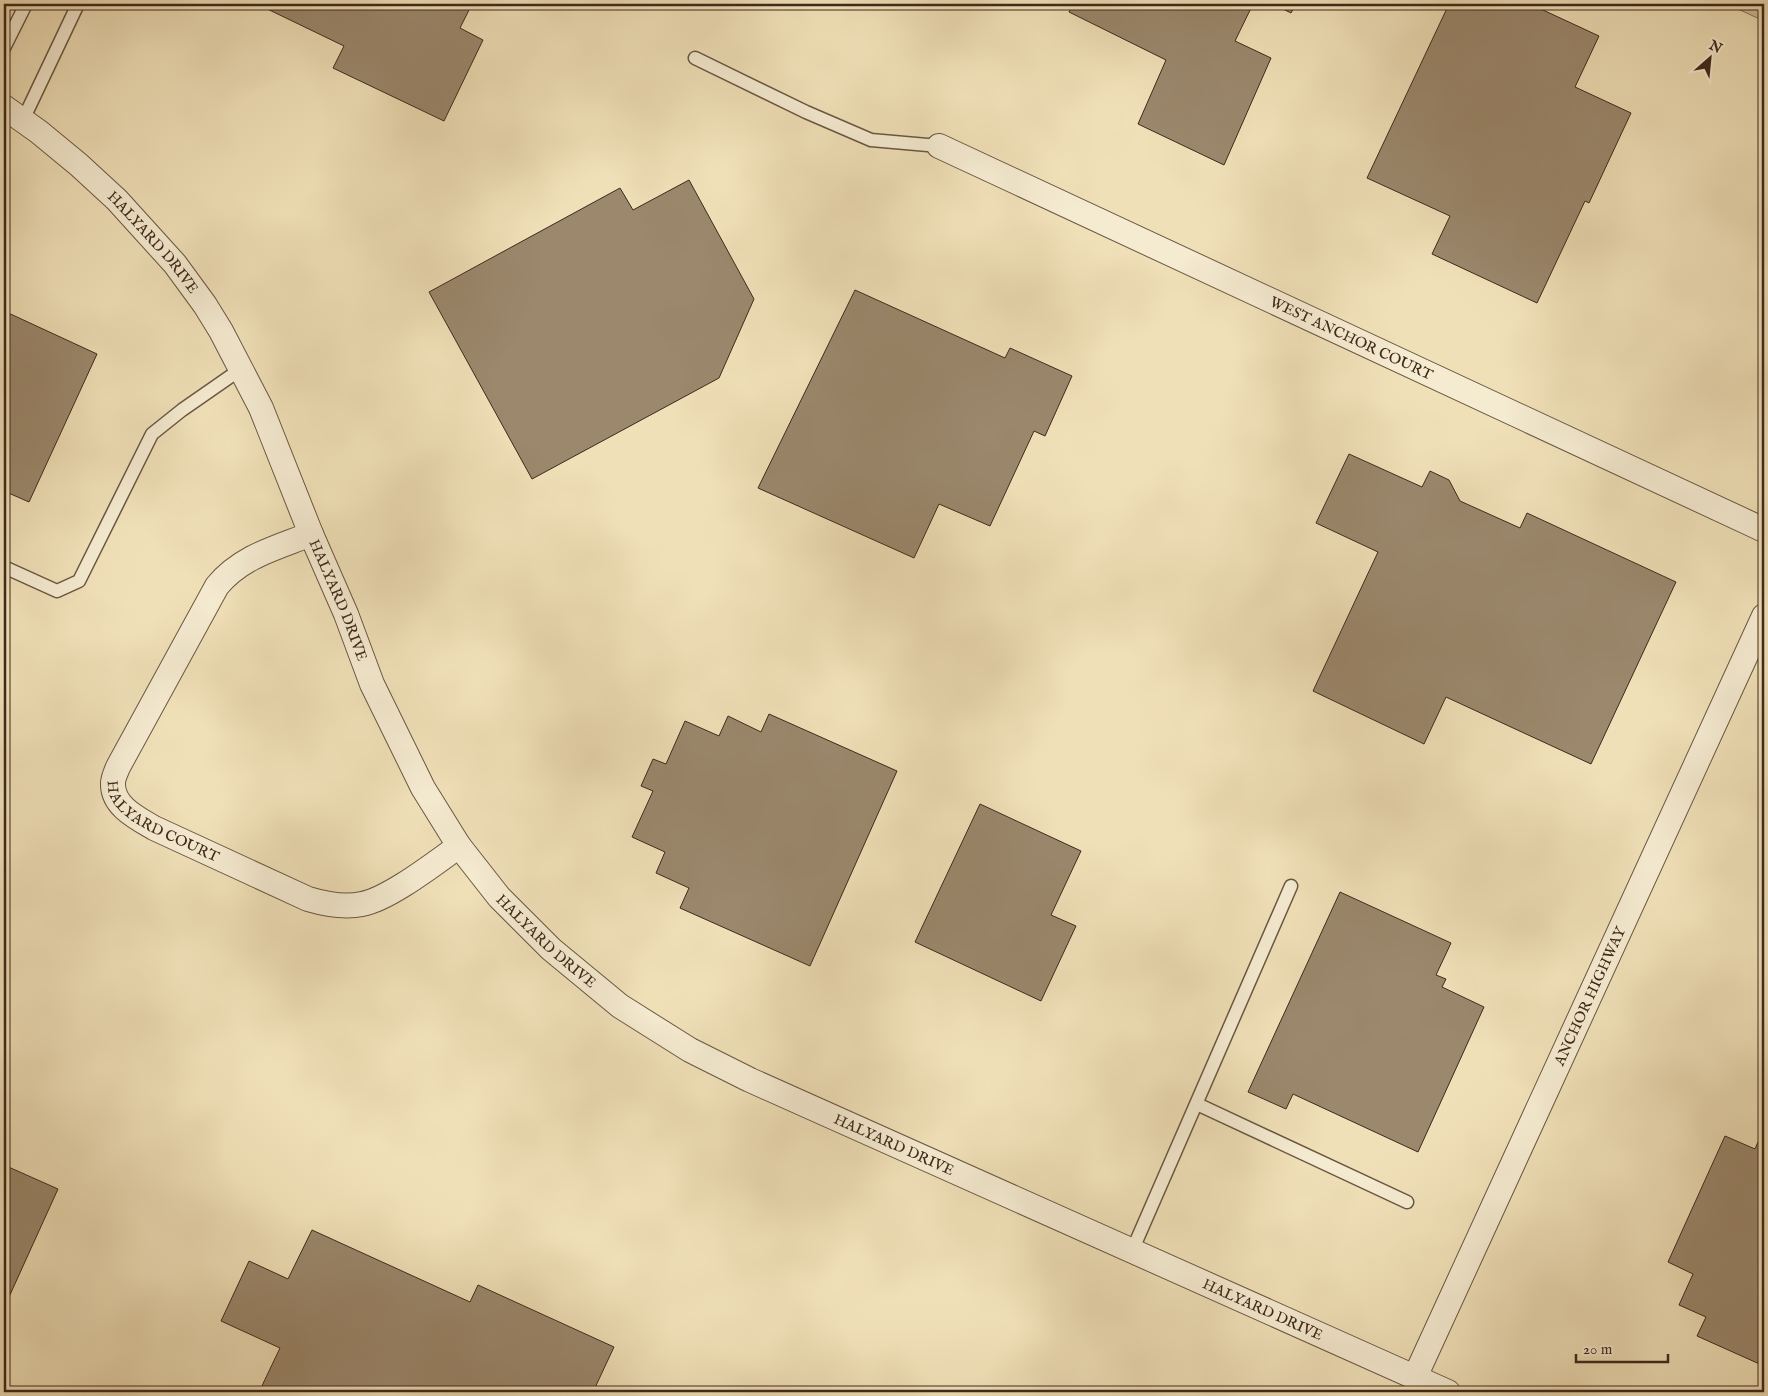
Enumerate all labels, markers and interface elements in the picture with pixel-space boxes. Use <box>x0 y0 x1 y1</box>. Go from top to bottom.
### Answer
north arrow <box>1686 32 1736 82</box>
text: N <box>1705 36 1725 58</box>
street label: HALYARD DRIVE <box>104 187 203 297</box>
street label: WEST ANCHOR COURT <box>1267 292 1436 384</box>
street label: HALYARD DRIVE <box>305 536 372 663</box>
street label: HALYARD COURT <box>103 780 222 866</box>
street label: HALYARD DRIVE <box>492 890 600 992</box>
street label: ANCHOR HIGHWAY <box>1549 923 1630 1070</box>
street label: HALYARD DRIVE <box>831 1109 957 1180</box>
street label: HALYARD DRIVE <box>1200 1274 1326 1344</box>
scale bar <box>1576 1331 1668 1363</box>
text: 20 m <box>1583 1340 1613 1359</box>

